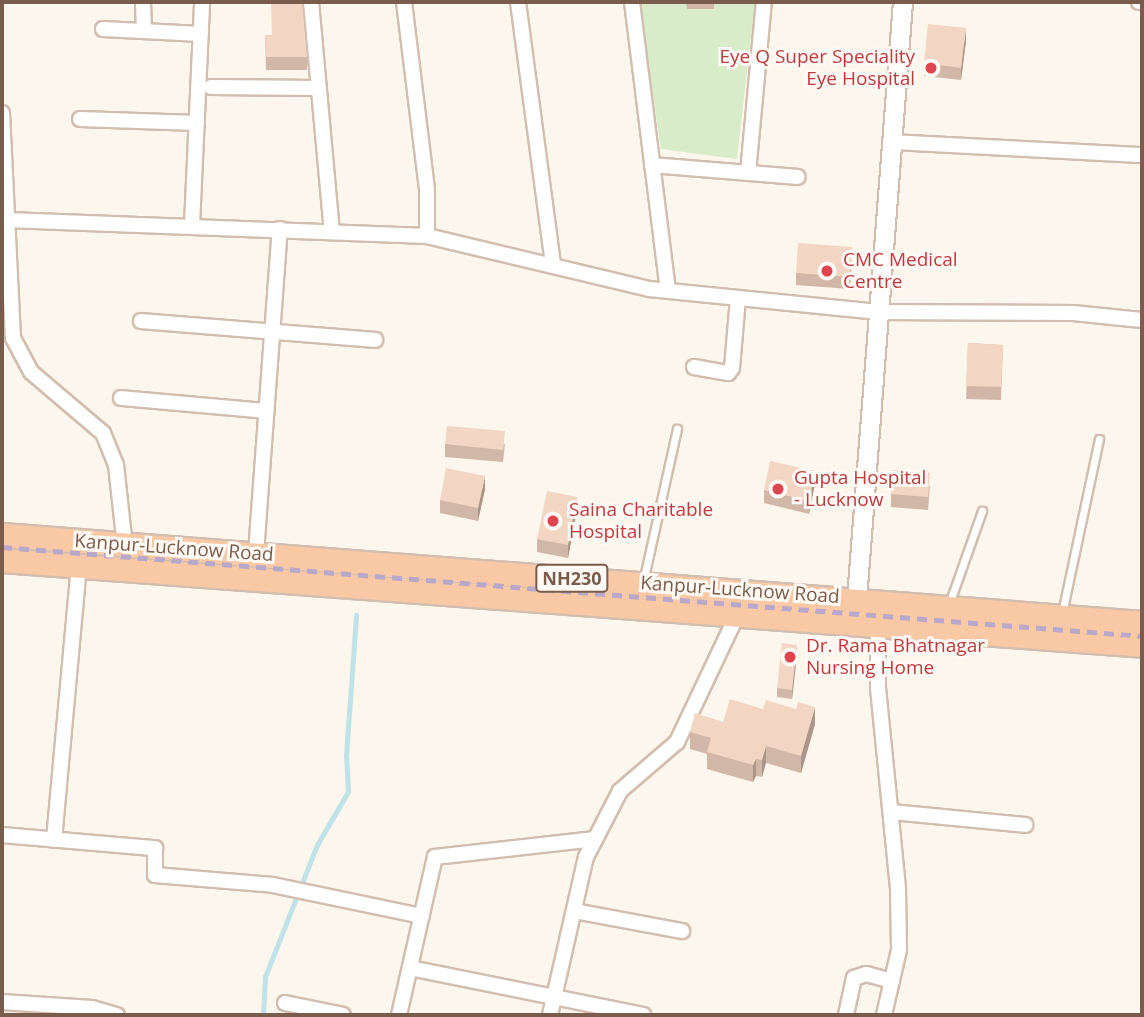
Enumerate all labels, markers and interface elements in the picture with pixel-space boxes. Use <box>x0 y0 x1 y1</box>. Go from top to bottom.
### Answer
place label: Eye Q Super Speciality Eye Hospital <box>719 46 915 90</box>
marker: Eye Q Super Speciality Eye Hospital <box>921 58 941 78</box>
place label: CMC Medical Centre <box>843 249 958 293</box>
marker: CMC Medical Centre <box>817 261 837 281</box>
place label: Gupta Hospital - Lucknow <box>794 467 926 511</box>
marker: Gupta Hospital - Lucknow <box>768 479 788 499</box>
place label: Saina Charitable Hospital <box>569 499 713 543</box>
marker: Saina Charitable Hospital <box>543 511 563 531</box>
street label: Kanpur-Lucknow Road <box>74 530 274 566</box>
road number: NH230 <box>535 564 609 592</box>
street label: Kanpur-Lucknow Road <box>640 572 840 608</box>
place label: Dr. Rama Bhatnagar Nursing Home <box>806 635 985 679</box>
marker: Dr. Rama Bhatnagar Nursing Home <box>780 647 800 667</box>

